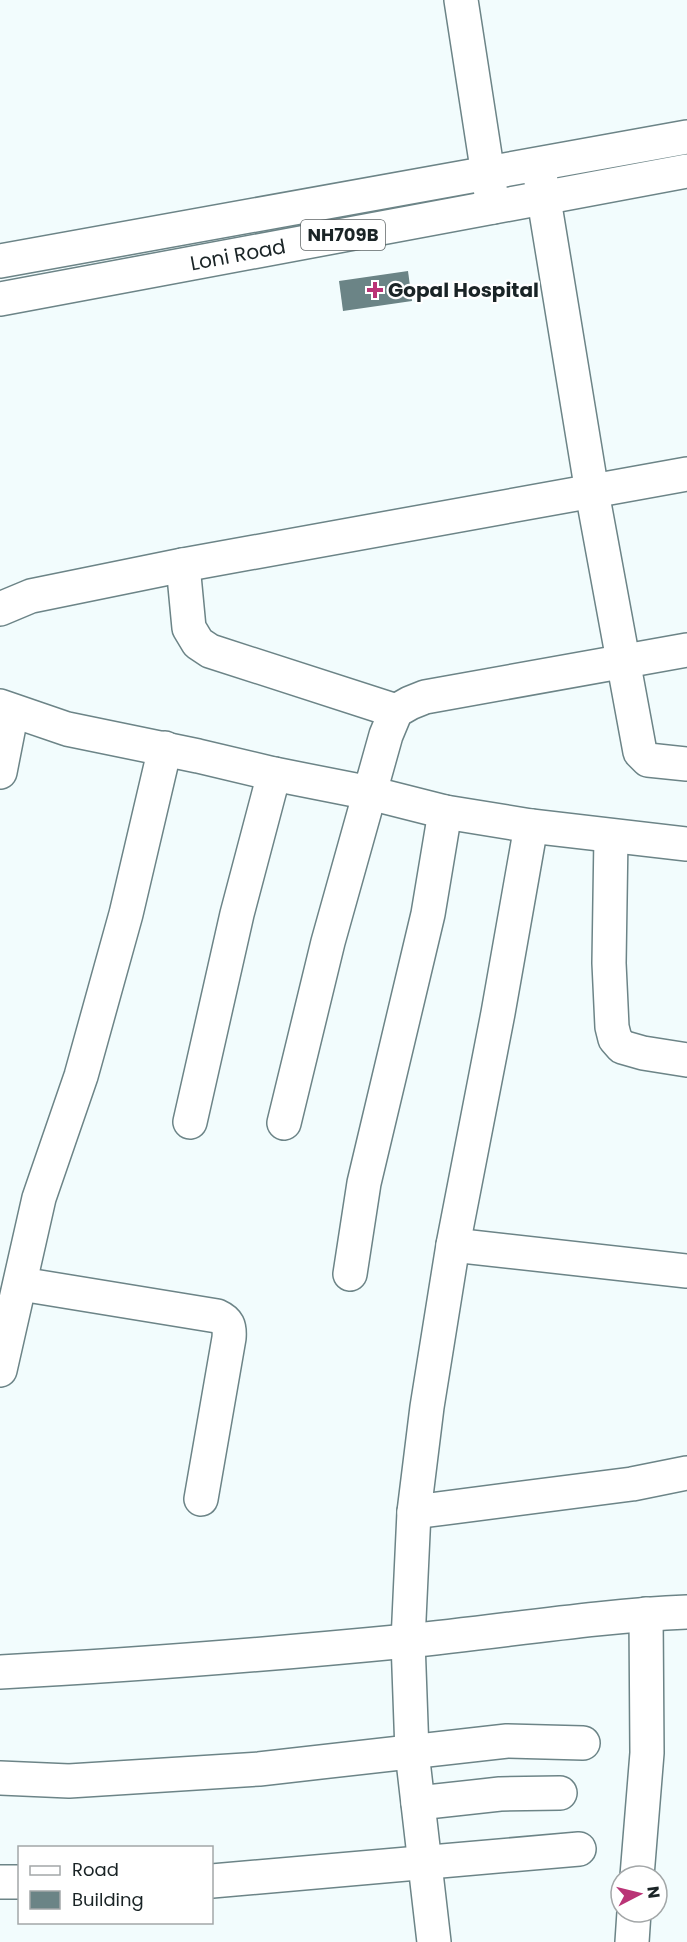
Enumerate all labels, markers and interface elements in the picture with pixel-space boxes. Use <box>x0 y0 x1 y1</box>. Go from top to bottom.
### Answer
road number: NH709B <box>301 220 385 250</box>
street label: Loni Road <box>188 232 288 277</box>
place label: Gopal Hospital <box>388 276 539 304</box>
marker: Gopal Hospital <box>366 281 384 299</box>
legend <box>18 1846 213 1924</box>
text: Road <box>72 1857 119 1882</box>
north arrow <box>609 1864 669 1924</box>
text: N <box>641 1885 666 1900</box>
text: Building <box>72 1887 144 1912</box>

